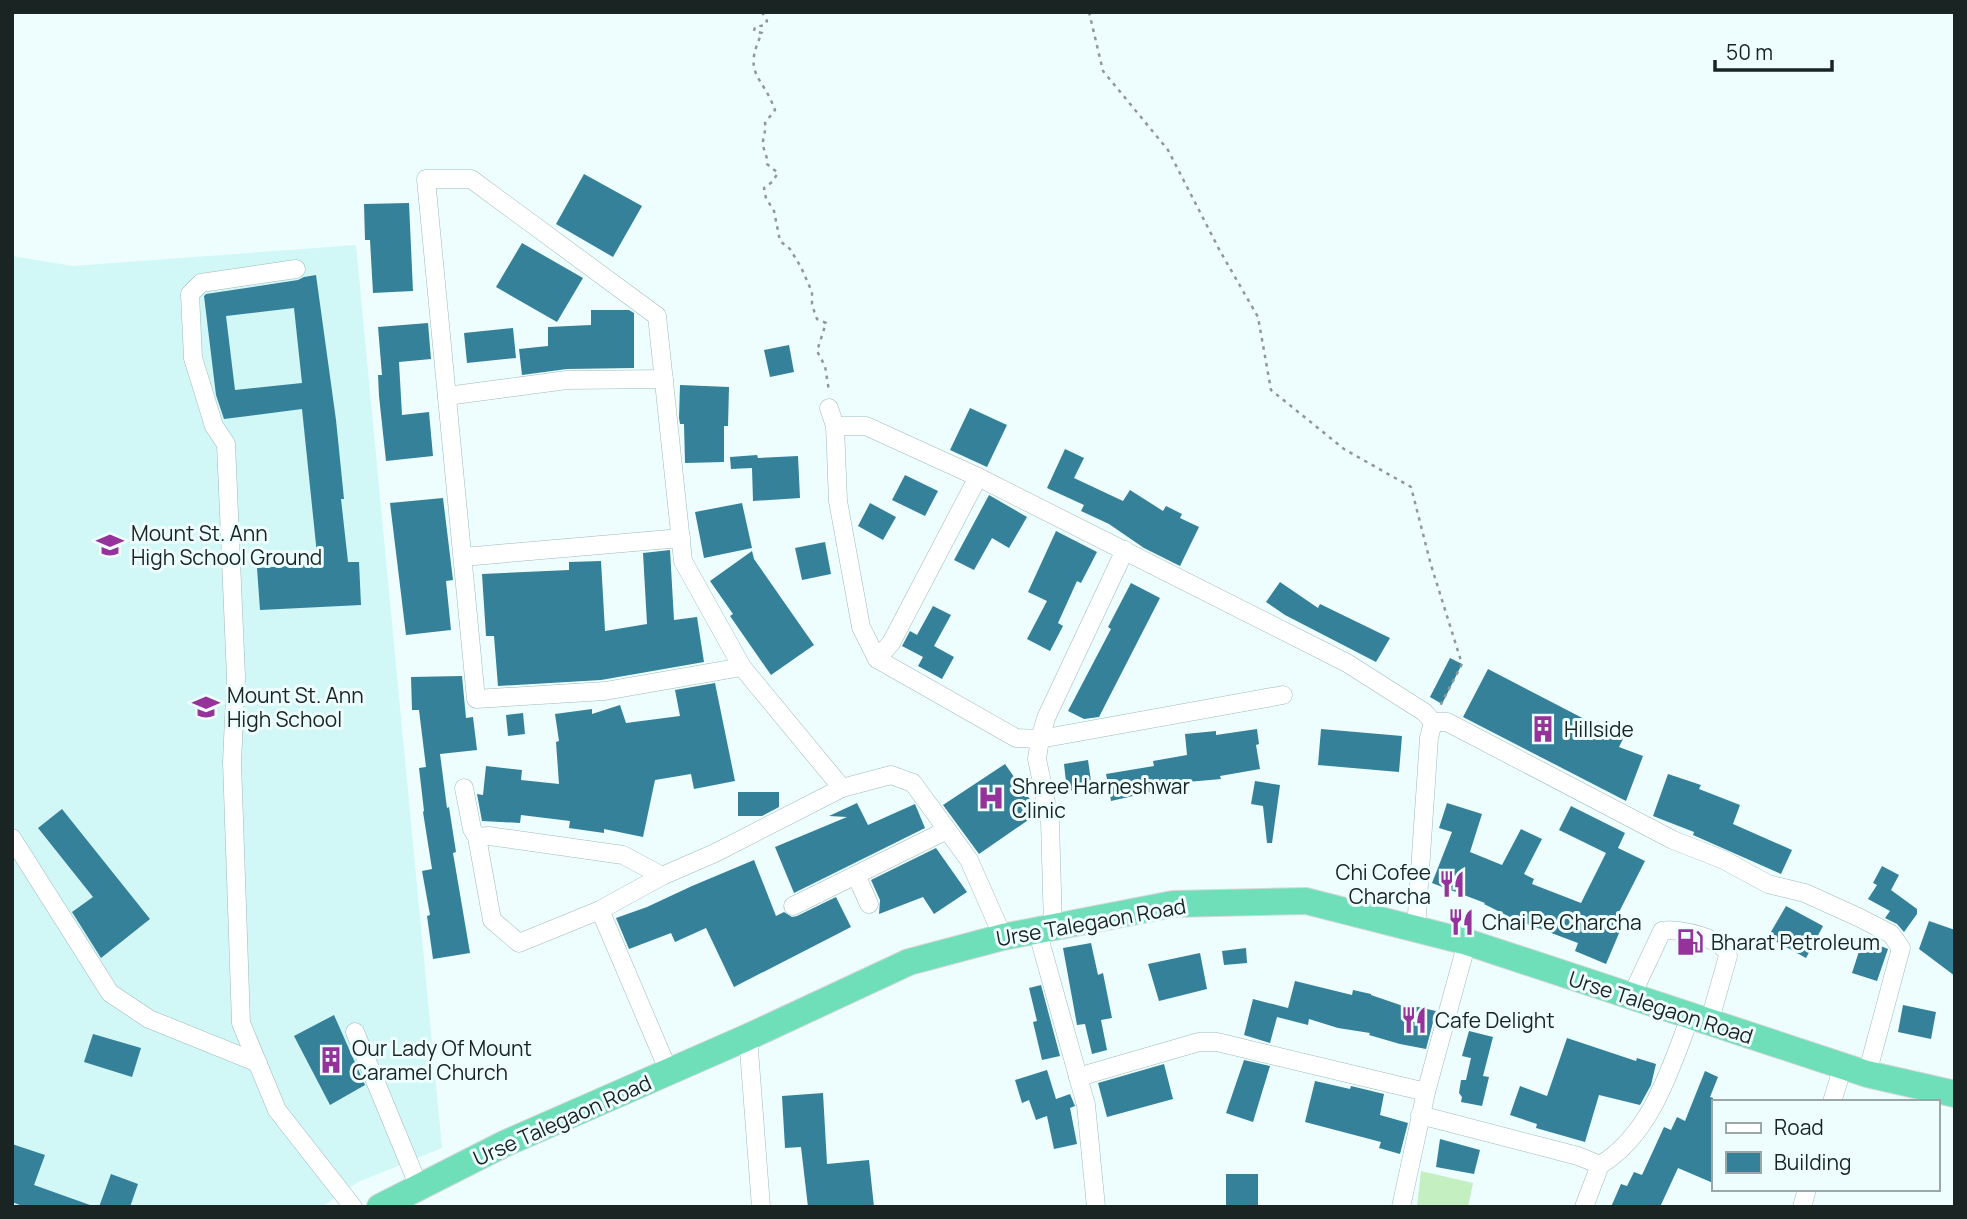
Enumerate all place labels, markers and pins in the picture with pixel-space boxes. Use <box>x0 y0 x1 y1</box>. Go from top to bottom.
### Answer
place label: Mount St. Ann High School Ground <box>131 519 322 571</box>
school or university icon: Mount St. Ann High School Ground <box>95 530 125 560</box>
place label: Mount St. Ann High School <box>227 681 364 733</box>
school or university icon: Mount St. Ann High School <box>191 692 221 722</box>
building icon: Hillside <box>1528 714 1558 744</box>
place label: Hillside <box>1564 715 1634 743</box>
place label: Shree Harneshwar Clinic <box>1012 772 1190 824</box>
hospital icon: Shree Harneshwar Clinic <box>976 783 1006 813</box>
place label: Chi Cofee Charcha <box>1335 858 1431 910</box>
restaurant icon: Chi Cofee Charcha <box>1437 869 1467 899</box>
restaurant icon: Chai Pe Charcha <box>1446 907 1476 937</box>
place label: Chai Pe Charcha <box>1482 908 1642 936</box>
fuel station icon: Bharat Petroleum <box>1675 927 1705 957</box>
place label: Bharat Petroleum <box>1711 928 1880 956</box>
restaurant icon: Cafe Delight <box>1399 1005 1429 1035</box>
place label: Cafe Delight <box>1435 1006 1555 1034</box>
place label: Our Lady Of Mount Caramel Church <box>352 1034 532 1086</box>
building icon: Our Lady Of Mount Caramel Church <box>316 1045 346 1075</box>

